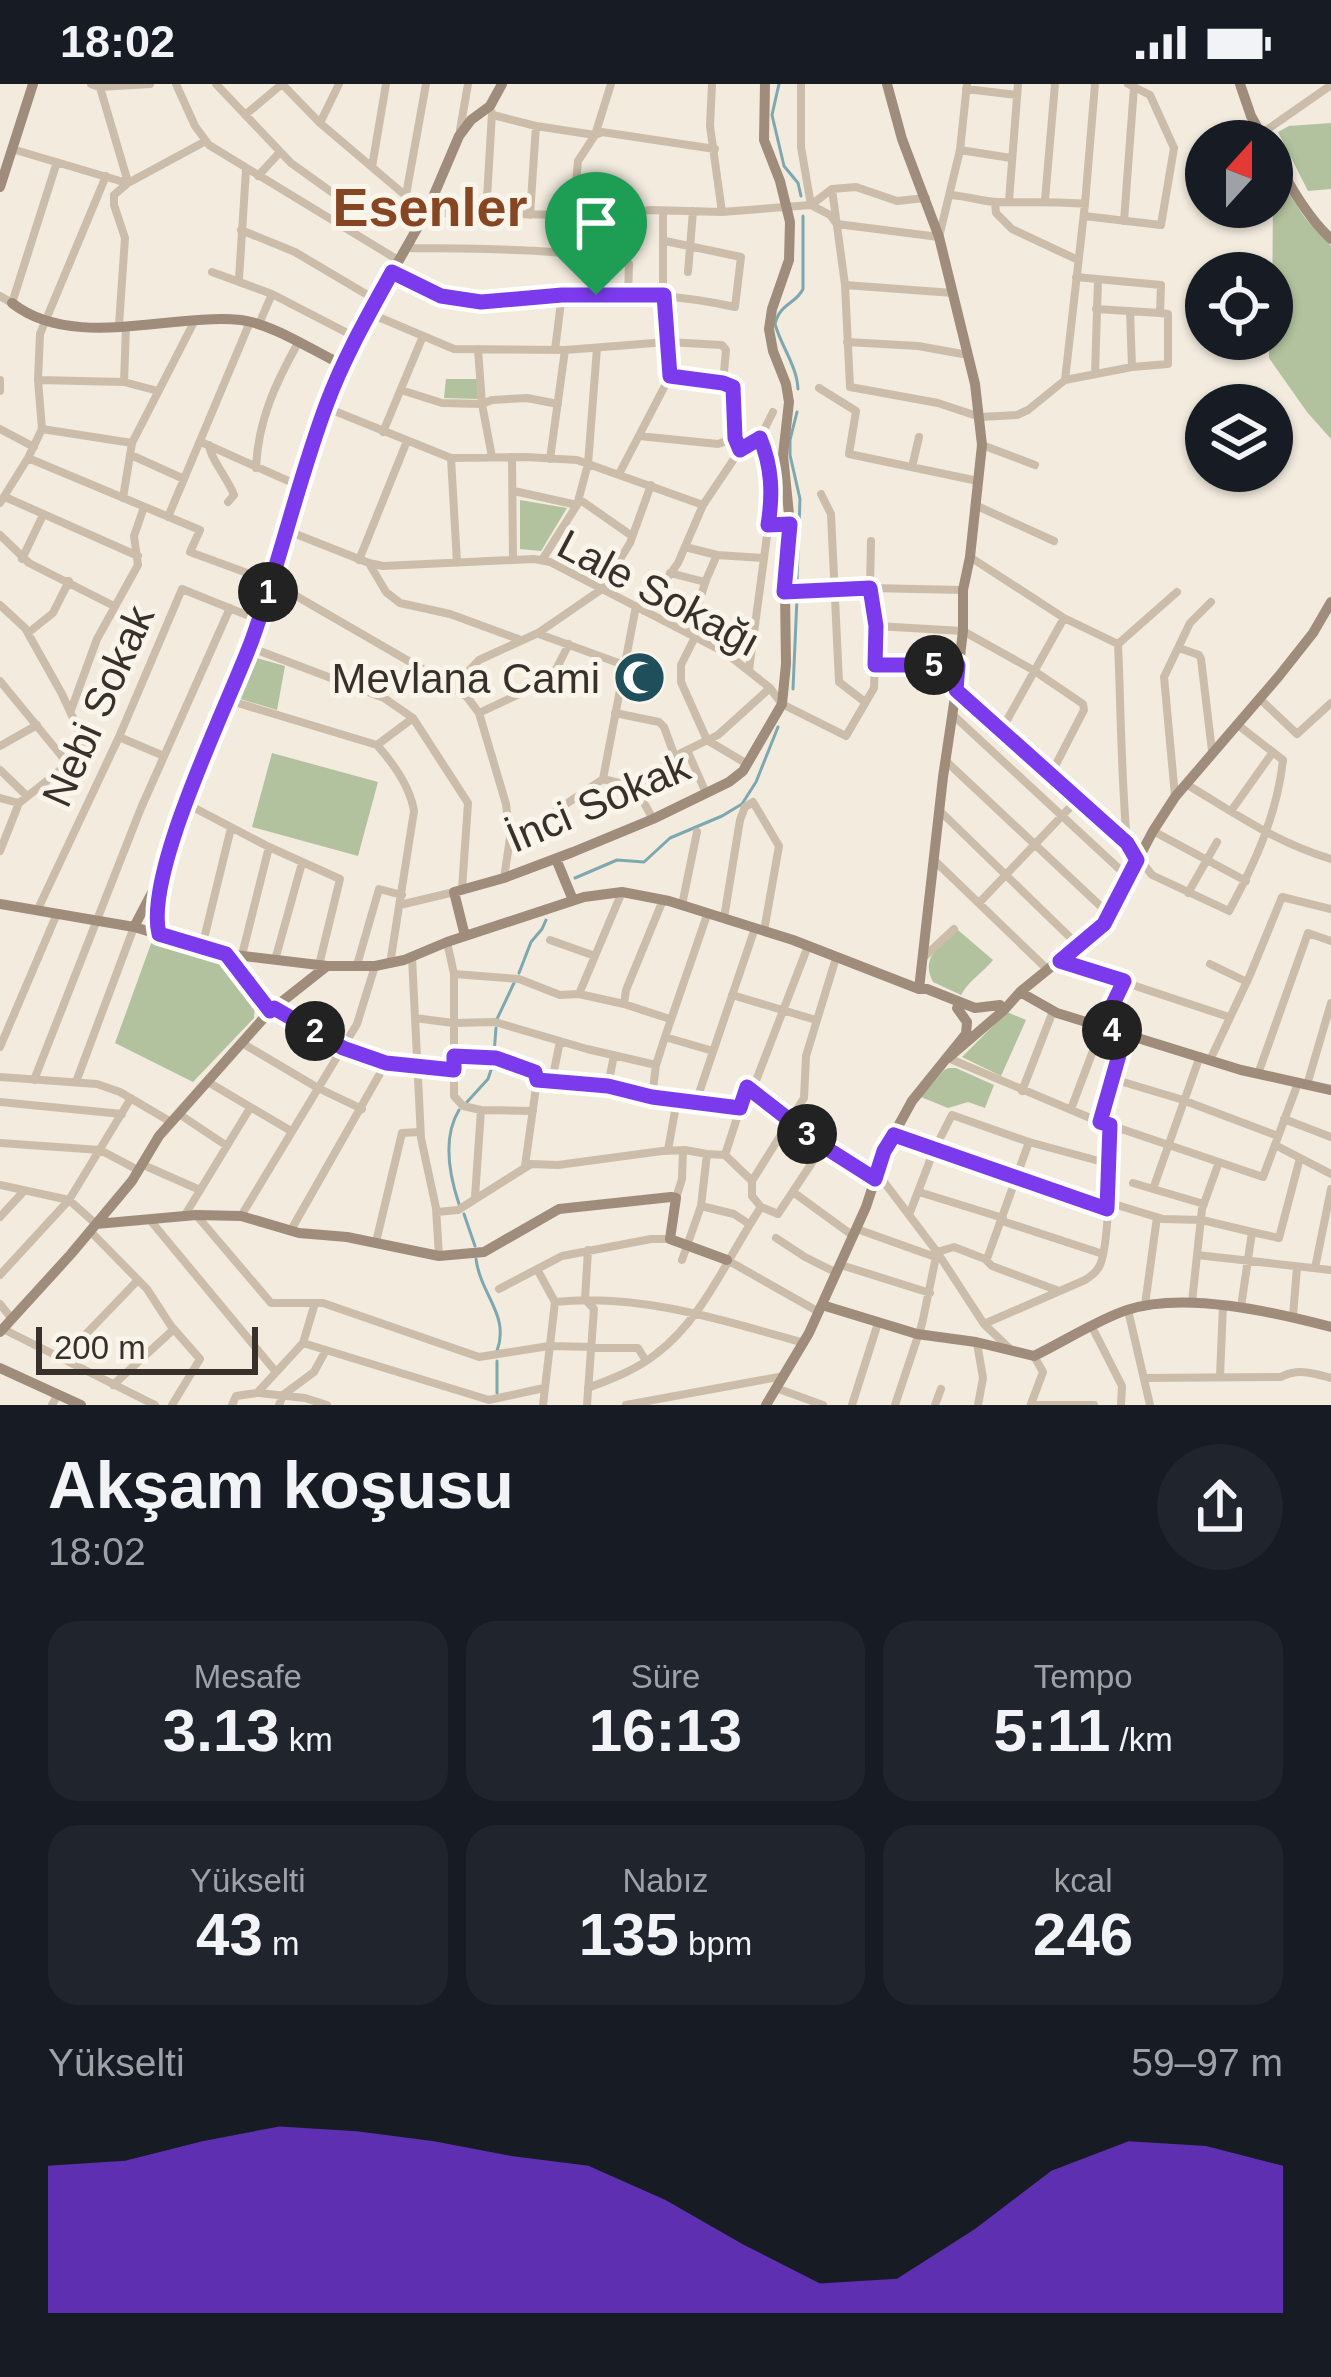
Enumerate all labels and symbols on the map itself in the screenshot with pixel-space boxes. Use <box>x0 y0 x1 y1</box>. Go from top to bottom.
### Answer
north arrow <box>1185 120 1293 228</box>
pin <box>545 172 647 295</box>
district label: Esenler <box>332 177 528 237</box>
street label: Lale Sokağı <box>550 520 768 666</box>
pin: 1 <box>238 562 298 622</box>
street label: Nebi Sokak <box>33 597 164 814</box>
pin: 5 <box>904 635 964 695</box>
mosque icon: Mevlana Cami <box>611 650 667 706</box>
place label: Mevlana Cami <box>332 655 600 702</box>
street label: İnci Sokak <box>500 742 697 861</box>
pin: 4 <box>1082 1000 1142 1060</box>
pin: 2 <box>285 1001 345 1061</box>
pin: 3 <box>777 1104 837 1164</box>
scale bar <box>36 1321 258 1374</box>

